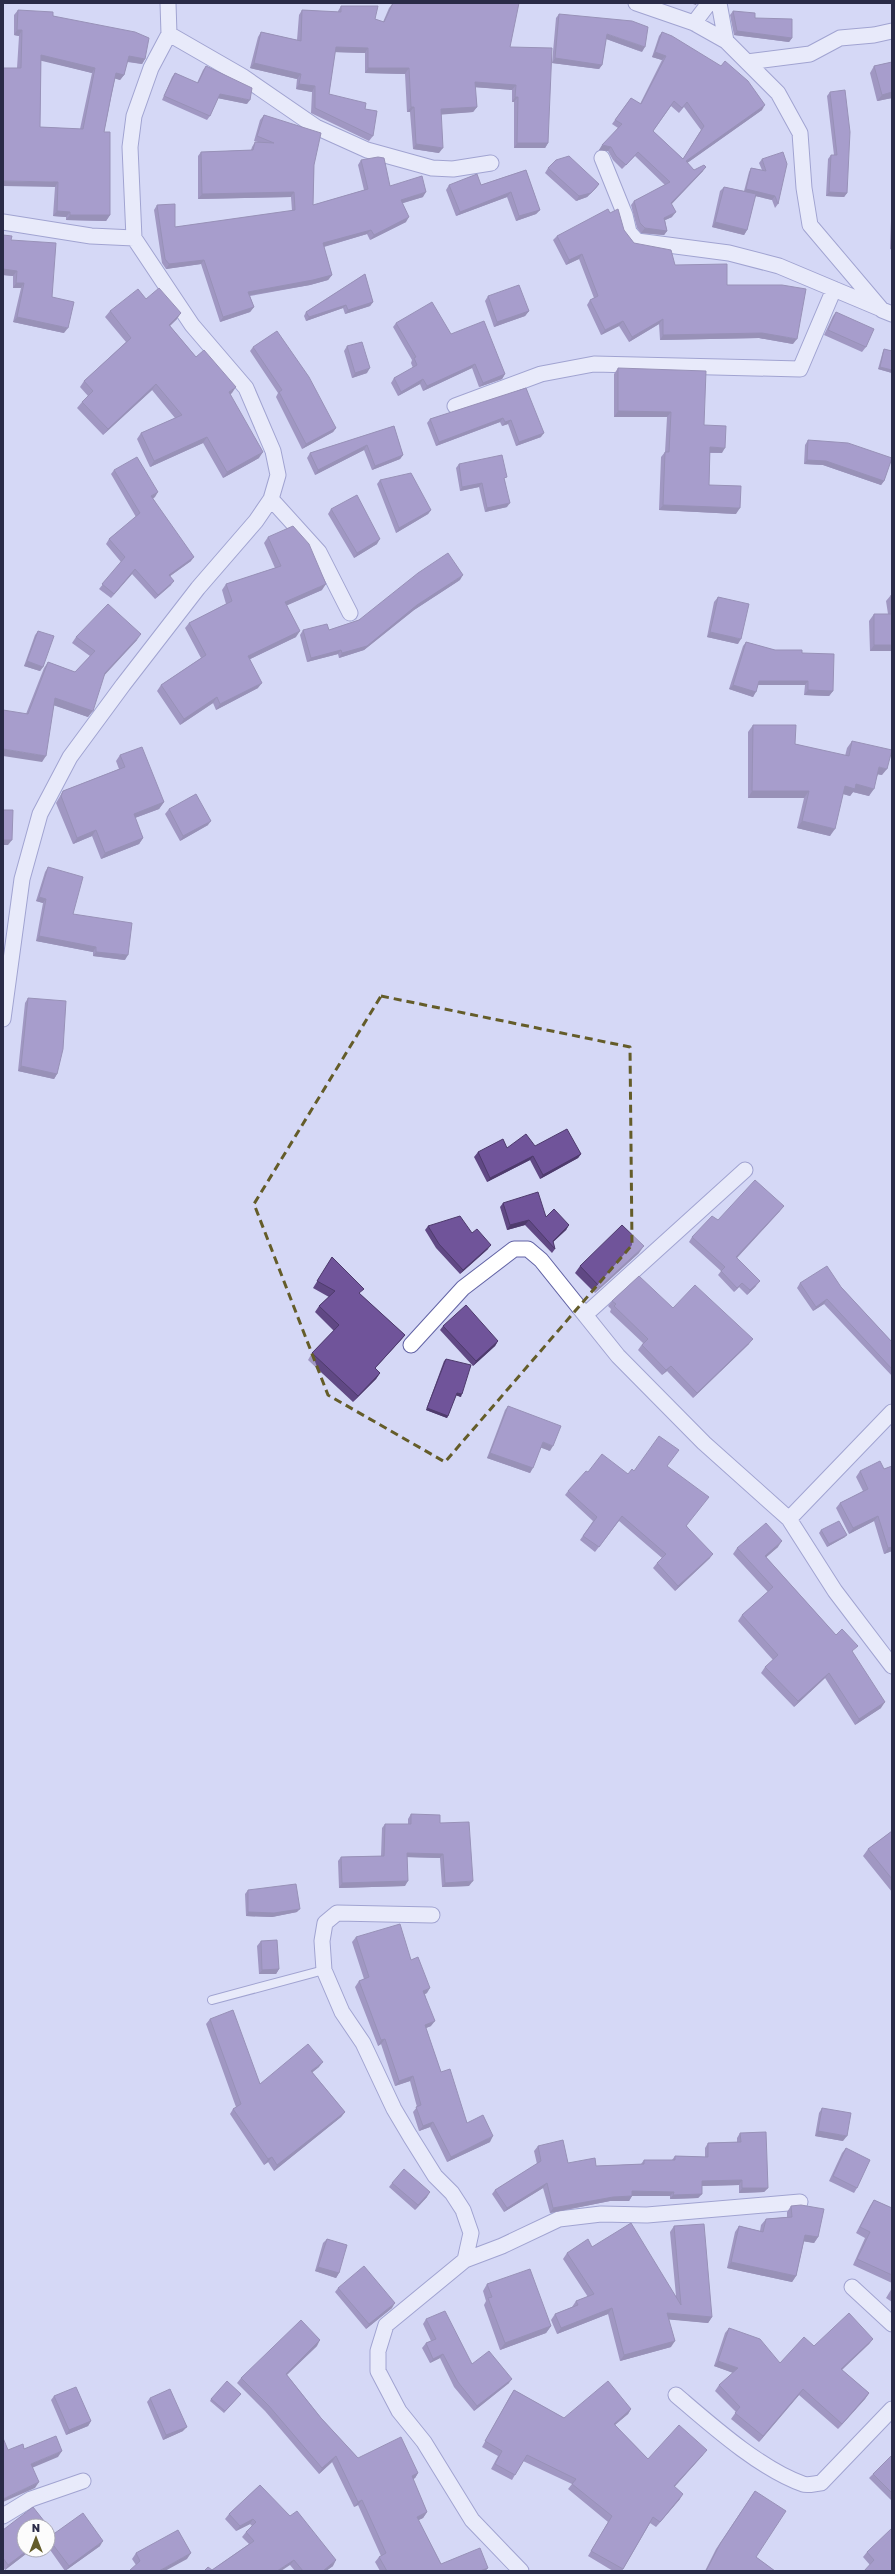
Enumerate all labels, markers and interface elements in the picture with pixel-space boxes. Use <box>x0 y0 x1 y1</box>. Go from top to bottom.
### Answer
north arrow <box>16 2518 56 2558</box>
text: N <box>32 2521 40 2534</box>

